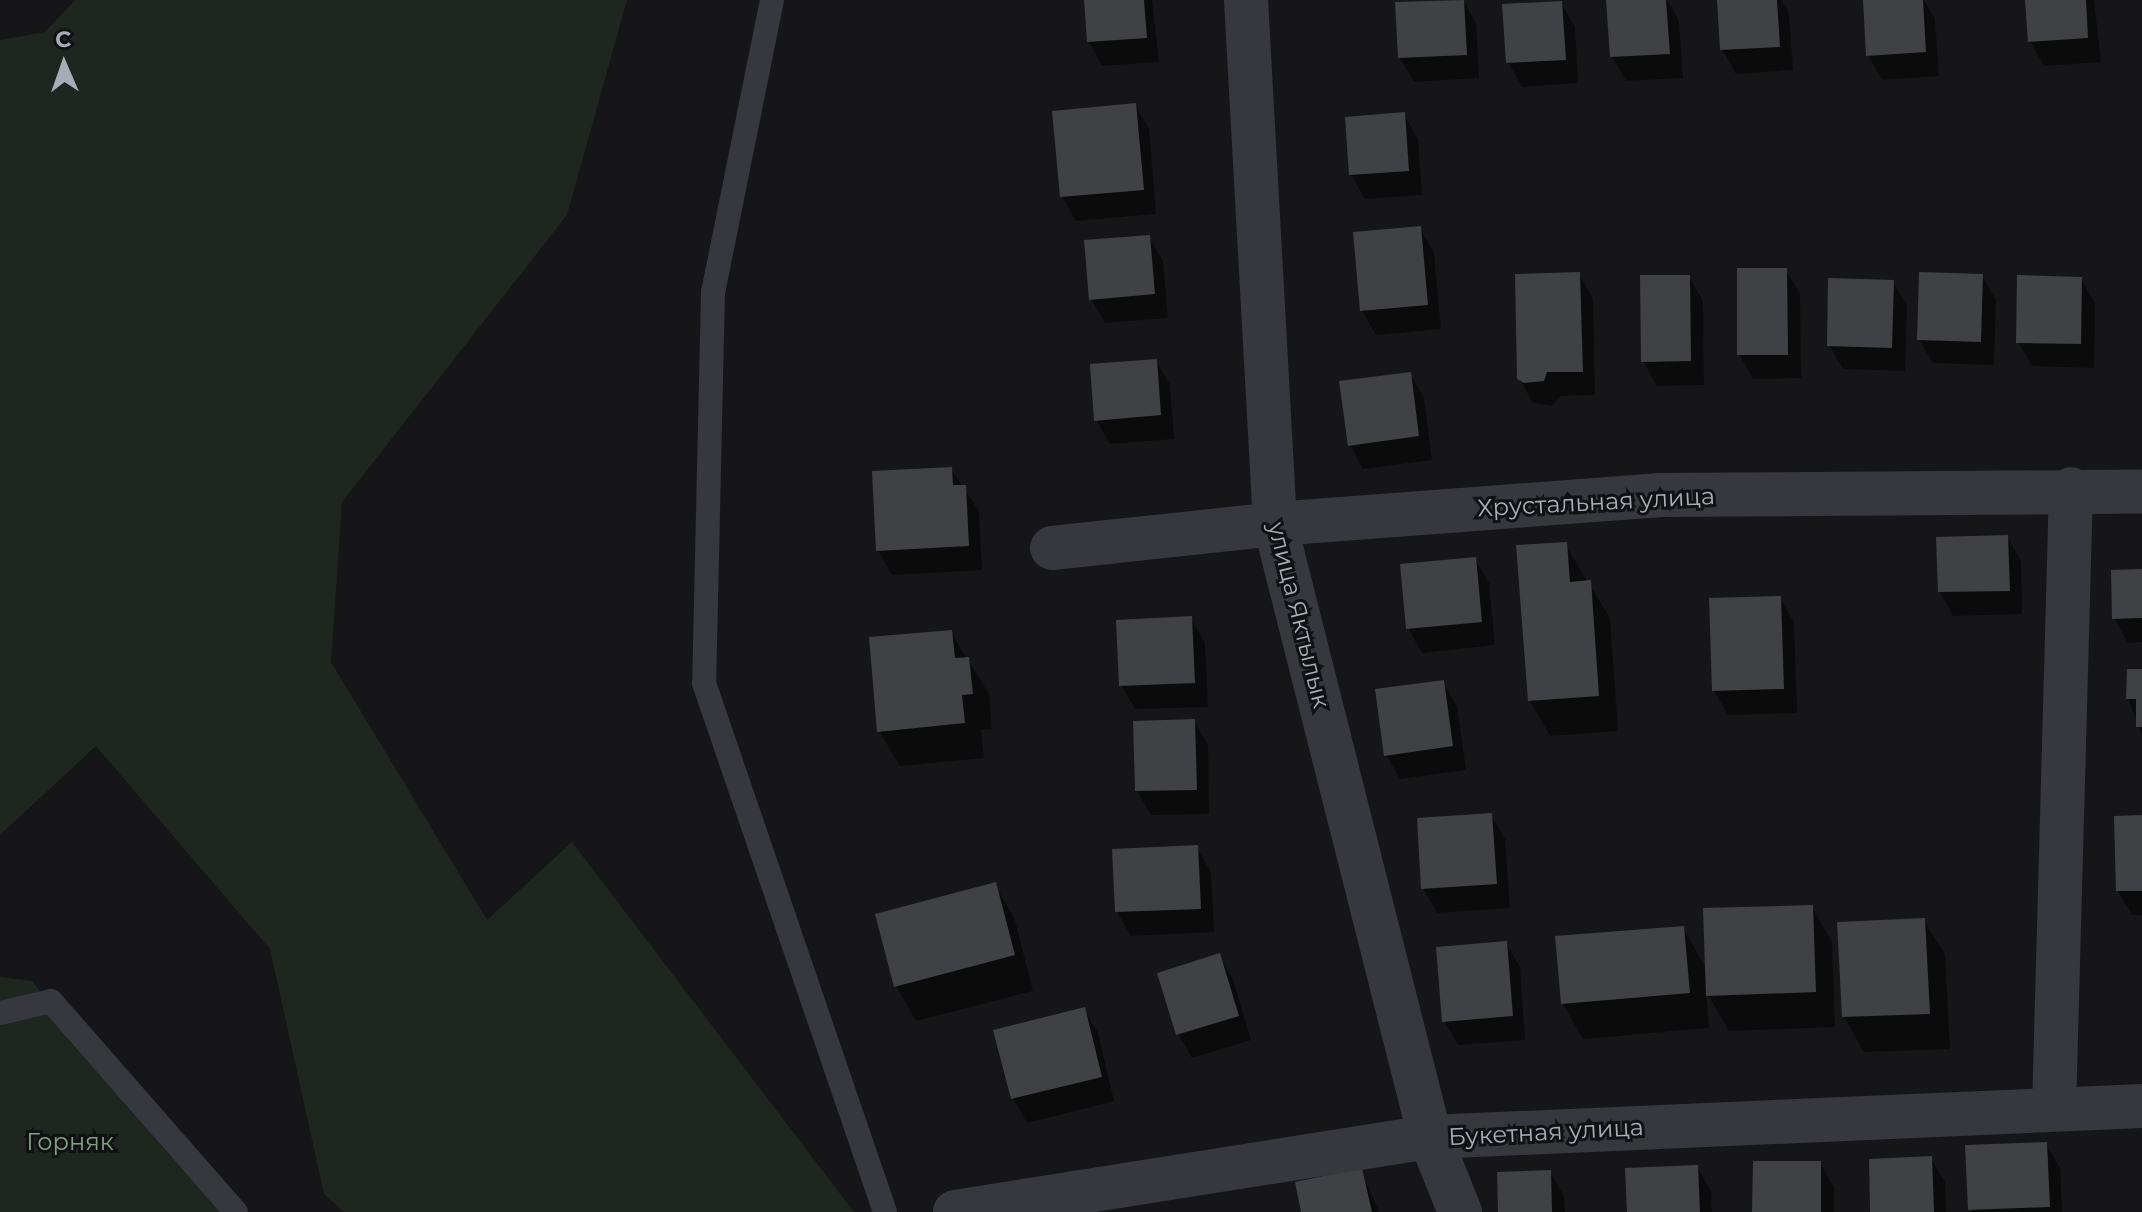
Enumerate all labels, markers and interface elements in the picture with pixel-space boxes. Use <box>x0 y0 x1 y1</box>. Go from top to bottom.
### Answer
north arrow <box>24 24 104 104</box>
text: С <box>55 26 72 53</box>
street label: Хрустальная улица <box>1477 481 1715 523</box>
street label: улица Яктылык <box>1262 519 1336 711</box>
street label: Букетная улица <box>1448 1113 1644 1151</box>
park label: Горняк <box>26 1128 114 1156</box>

